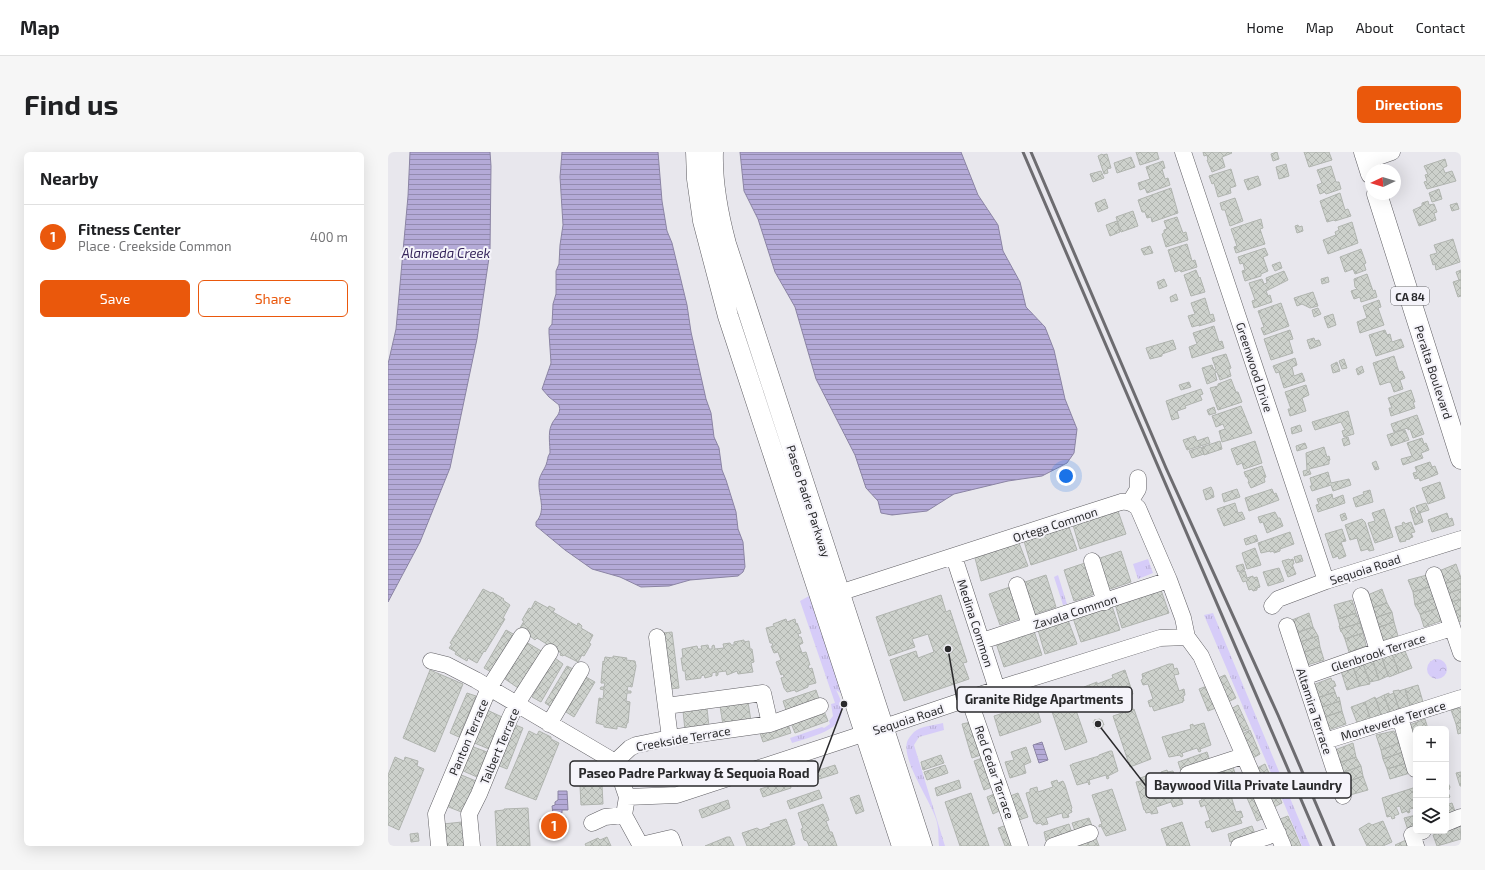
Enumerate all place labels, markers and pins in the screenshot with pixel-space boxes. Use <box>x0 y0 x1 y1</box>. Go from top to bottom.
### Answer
callout: Granite Ridge Apartments <box>957 687 1132 712</box>
callout: Paseo Padre Parkway & Sequoia Road <box>570 761 818 786</box>
callout: Baywood Villa Private Laundry <box>1146 773 1351 798</box>
pin: 1 <box>541 811 567 841</box>

